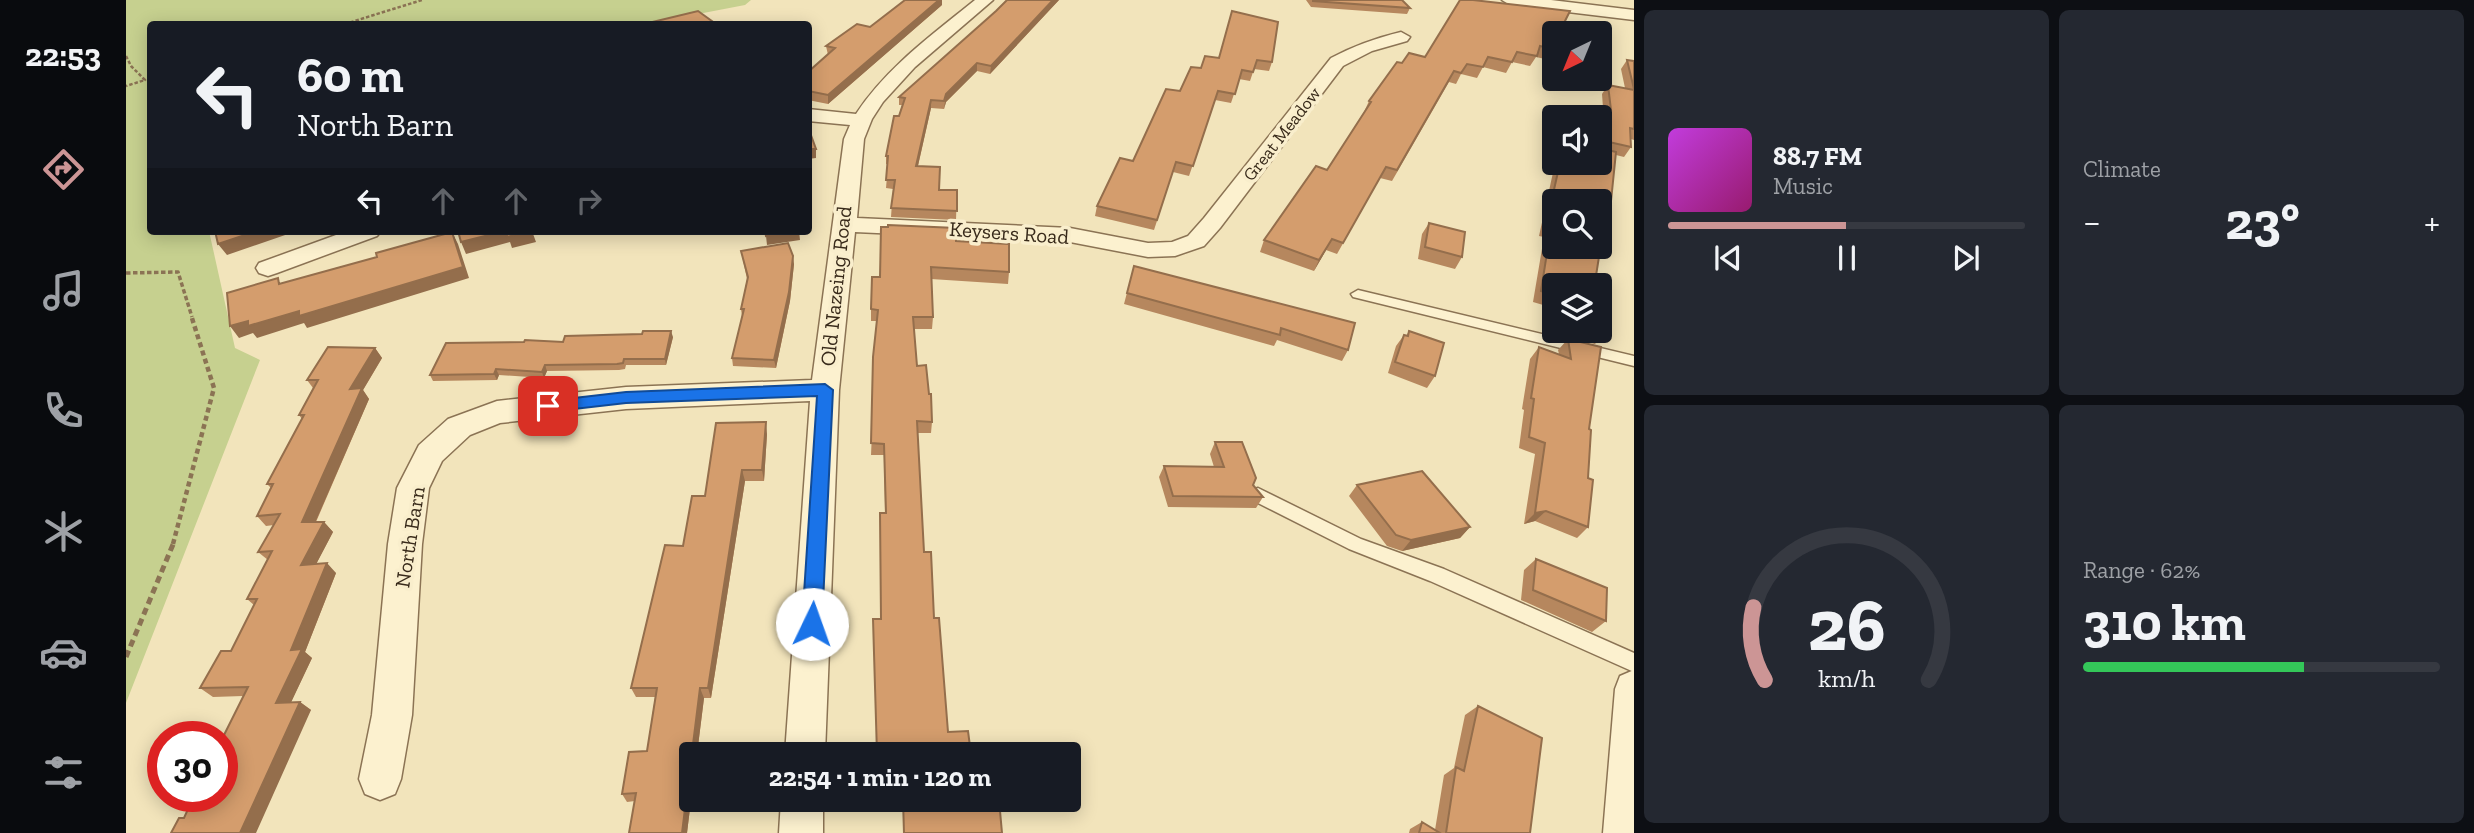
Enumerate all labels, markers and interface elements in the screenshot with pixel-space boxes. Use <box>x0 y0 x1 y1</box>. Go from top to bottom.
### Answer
north arrow <box>1542 21 1612 91</box>
map controls <box>1542 21 1612 343</box>
text: 22:53 <box>25 36 101 74</box>
text: 60 m <box>297 46 404 105</box>
icon: left <box>182 49 273 140</box>
street label: Great Meadow <box>1238 82 1326 185</box>
button: sound <box>1542 105 1612 175</box>
text: North Barn <box>297 106 453 144</box>
text: 88.7 FM <box>1773 140 1862 172</box>
icon: directions <box>39 145 88 194</box>
text: Climate <box>2083 155 2161 183</box>
text: Music <box>1773 172 1833 200</box>
icon: left <box>351 182 389 220</box>
icon: ahead <box>424 182 462 220</box>
icon: ahead <box>497 182 535 220</box>
icon: right <box>570 182 608 220</box>
button: search <box>1542 189 1612 259</box>
text: 23° <box>2225 190 2300 252</box>
text: − <box>2083 199 2101 245</box>
text: + <box>2424 199 2440 245</box>
street label: Old Nazeing Road <box>815 204 856 367</box>
street label: Keysers Road <box>948 216 1070 249</box>
icon: previous <box>1709 239 1747 277</box>
icon: pause <box>1828 239 1866 277</box>
icon: next <box>1947 239 1985 277</box>
icon: music <box>39 266 88 315</box>
button: layers <box>1542 273 1612 343</box>
pin <box>518 376 578 436</box>
icon: phone <box>39 386 88 435</box>
icon: arrive <box>529 387 567 425</box>
street label: North Barn <box>389 484 430 589</box>
icon: climate <box>39 507 88 556</box>
text: Range · 62% <box>2083 556 2200 584</box>
text: 26 <box>1807 581 1886 669</box>
position arrow <box>775 587 849 661</box>
text: 310 km <box>2083 591 2246 653</box>
icon: car <box>39 628 88 677</box>
text: km/h <box>1818 663 1875 693</box>
speed limit sign: 30 <box>147 721 238 812</box>
icon: filters <box>39 748 88 797</box>
text: 22:54 · 1 min · 120 m <box>769 761 991 793</box>

